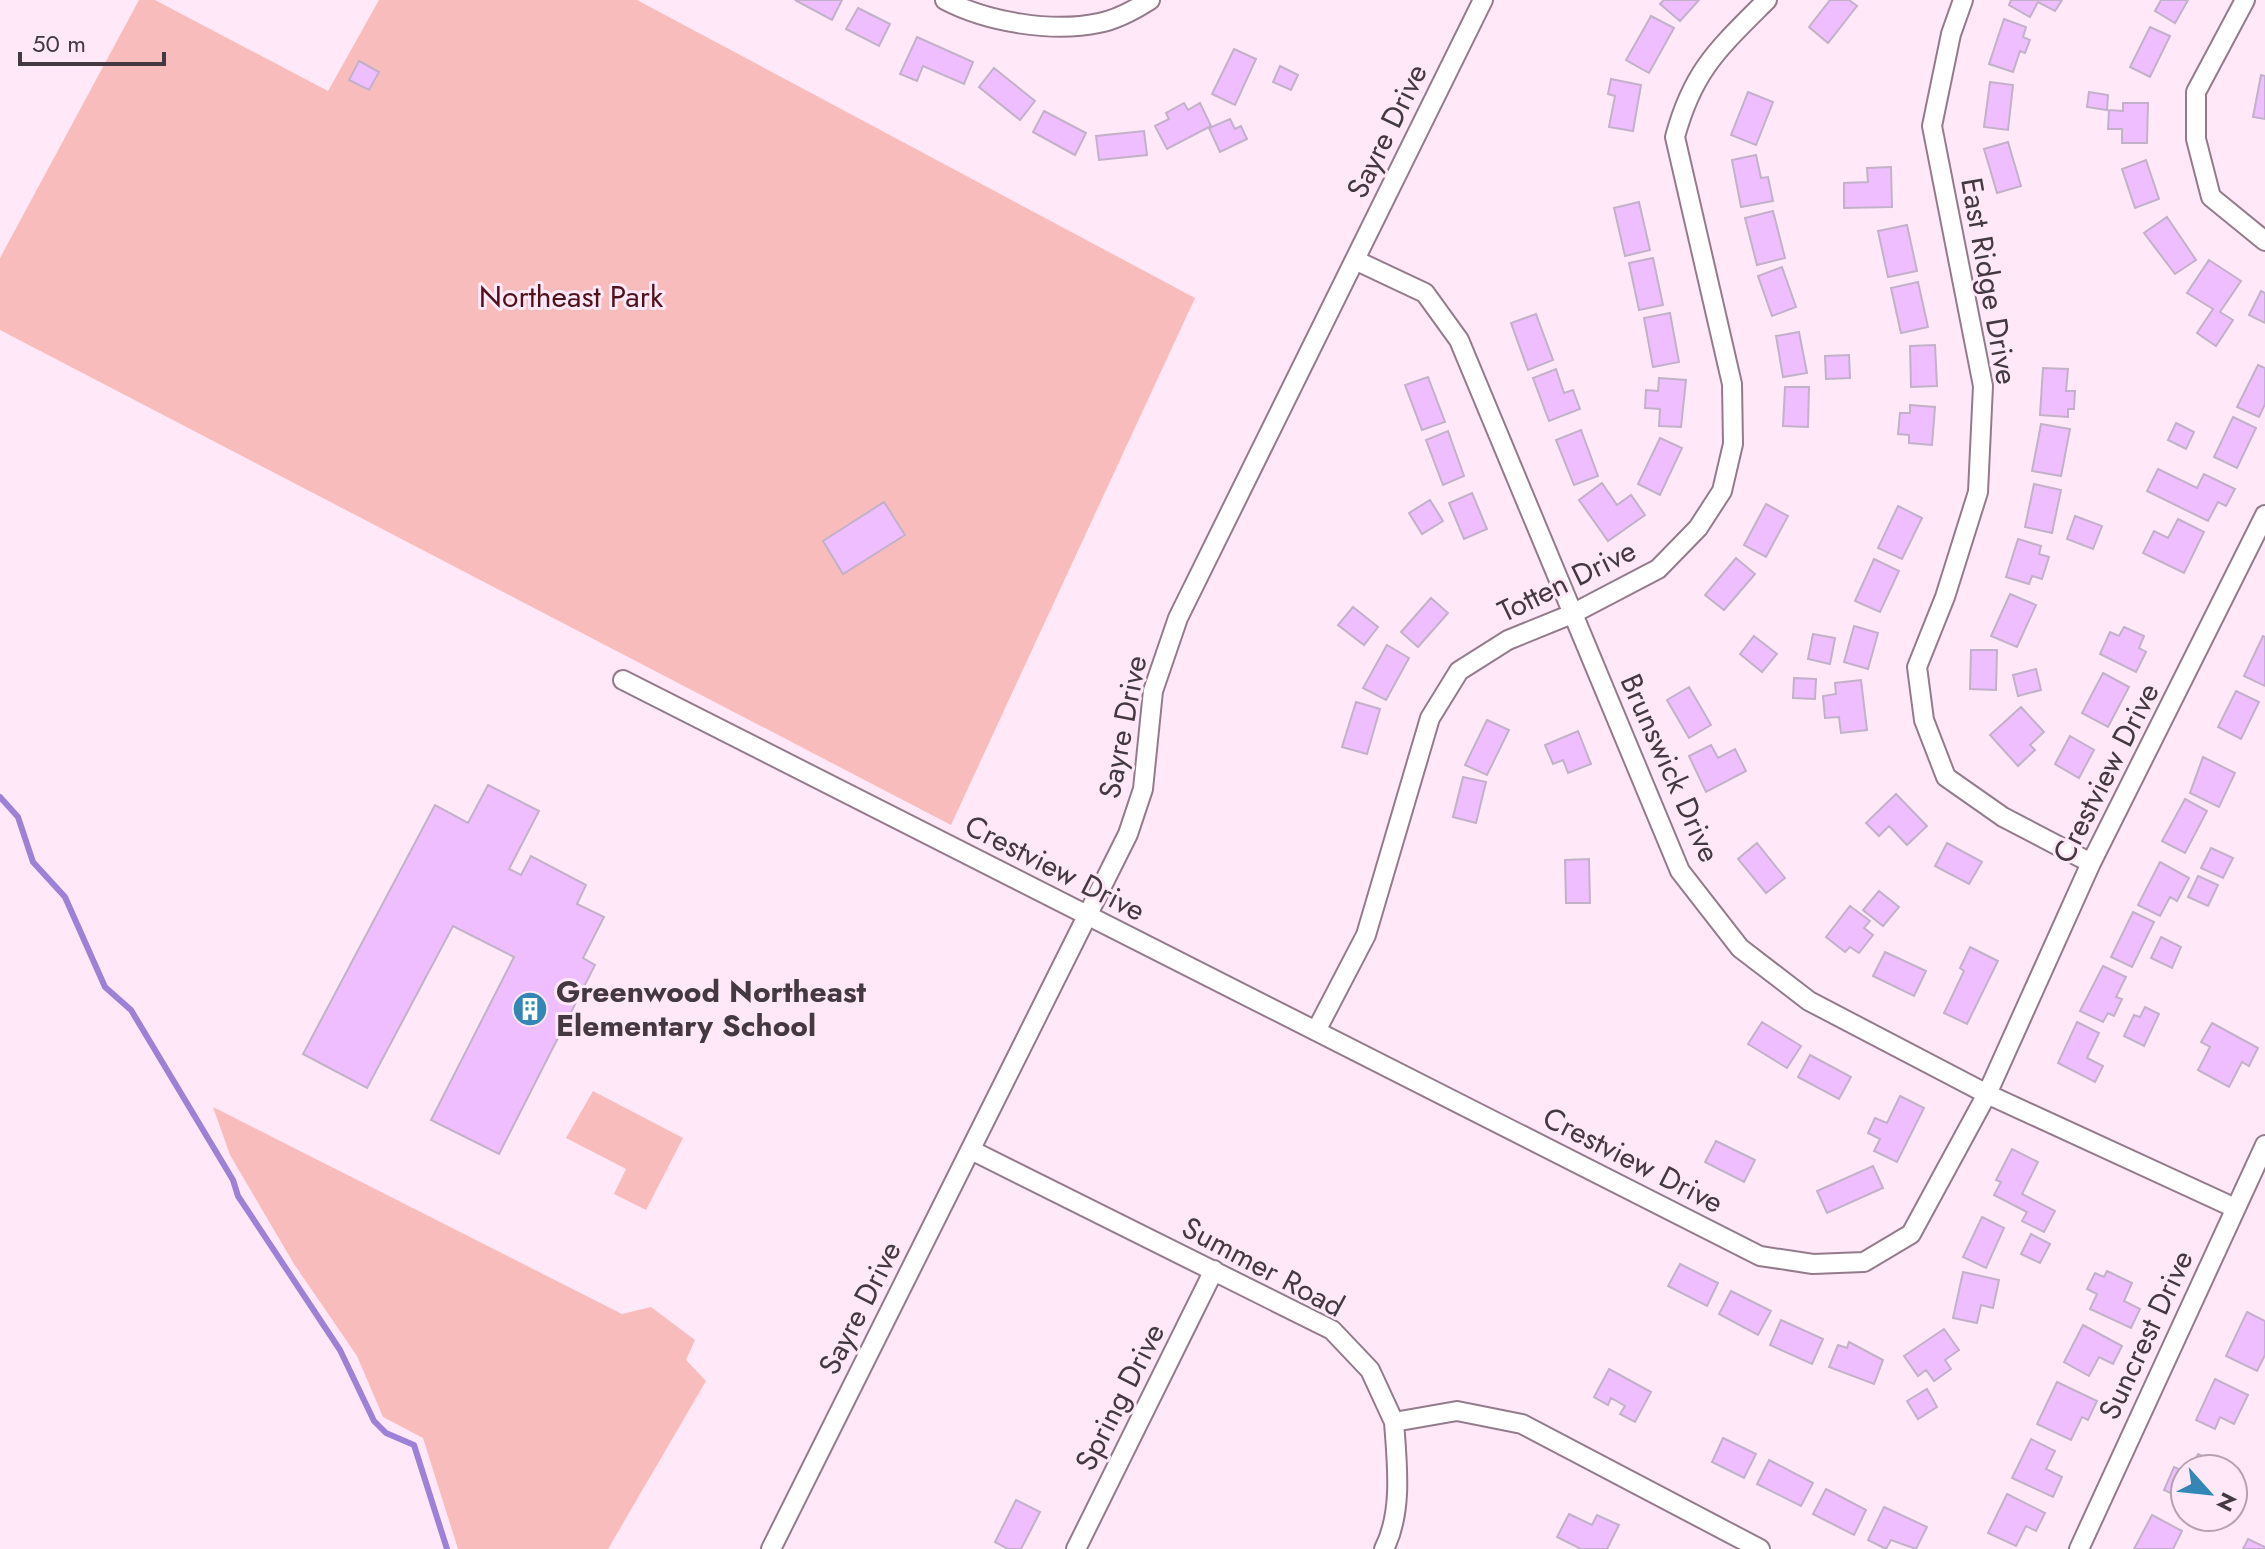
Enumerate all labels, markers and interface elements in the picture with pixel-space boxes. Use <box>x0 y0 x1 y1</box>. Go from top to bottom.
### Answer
scale bar <box>20 16 164 66</box>
text: 50 m <box>32 26 86 61</box>
street label: Sayre Drive <box>1335 56 1438 205</box>
street label: East Ridge Drive <box>1950 174 2029 388</box>
park label: Northeast Park <box>479 275 664 318</box>
street label: Totten Drive <box>1491 529 1643 632</box>
street label: Sayre Drive <box>1088 652 1157 802</box>
street label: Brunswick Drive <box>1610 667 1731 869</box>
street label: Crestview Drive <box>2042 675 2169 870</box>
street label: Crestview Drive <box>958 804 1153 931</box>
place label: Greenwood Northeast Elementary School <box>556 970 867 1047</box>
building icon: Greenwood Northeast Elementary School <box>511 990 549 1028</box>
street label: Crestview Drive <box>1536 1096 1731 1223</box>
street label: Summer Road <box>1174 1206 1352 1327</box>
street label: Sayre Drive <box>808 1233 912 1382</box>
street label: Suncrest Drive <box>2087 1243 2204 1427</box>
street label: Spring Drive <box>1064 1316 1175 1478</box>
north arrow <box>2169 1453 2249 1533</box>
text: N <box>2209 1487 2245 1517</box>

